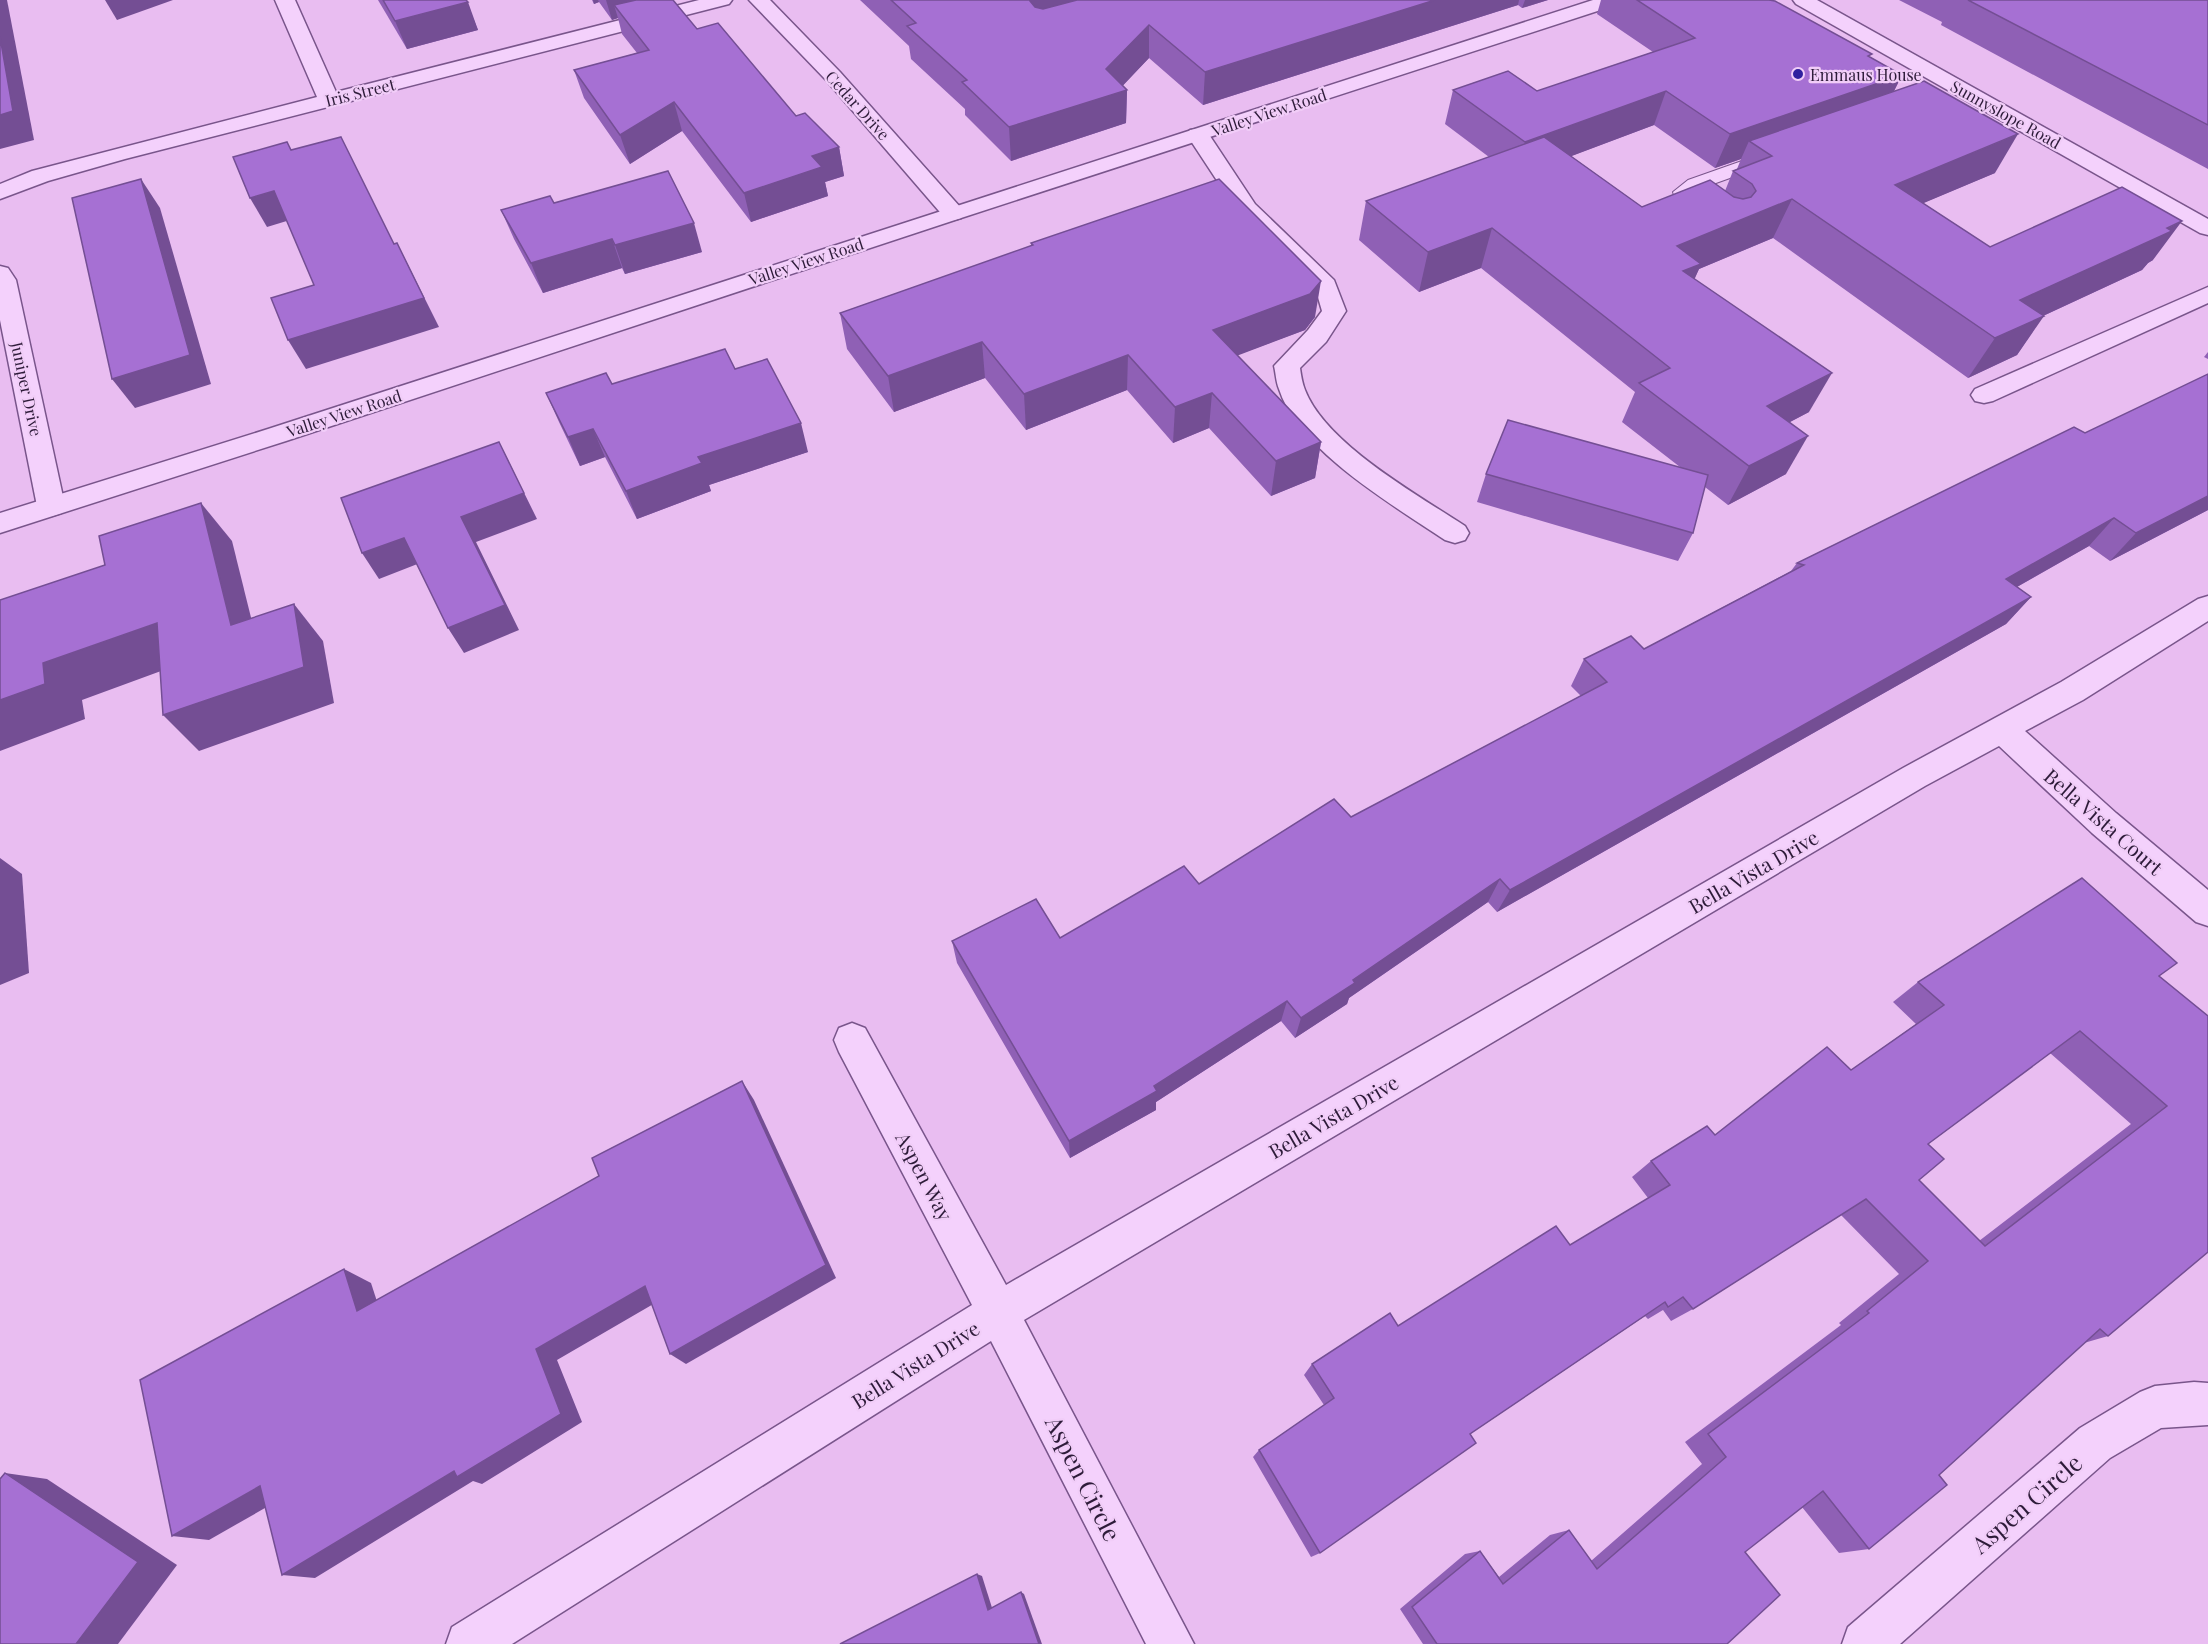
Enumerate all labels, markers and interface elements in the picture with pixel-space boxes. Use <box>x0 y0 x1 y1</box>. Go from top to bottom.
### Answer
place label: Emmaus House <box>1810 64 1922 85</box>
street label: Cedar Drive <box>821 66 895 144</box>
marker: Emmaus House <box>1791 67 1805 81</box>
street label: Iris Street <box>323 73 397 111</box>
street label: Sunnyslope Road <box>1947 75 2065 153</box>
street label: Valley View Road <box>1208 84 1329 141</box>
street label: Valley View Road <box>745 233 866 290</box>
street label: Juniper Drive <box>7 339 47 438</box>
street label: Valley View Road <box>283 385 404 442</box>
street label: Bella Vista Court <box>2039 762 2170 881</box>
street label: Bella Vista Drive <box>1683 823 1823 919</box>
street label: Bella Vista Drive <box>1263 1068 1403 1164</box>
street label: Aspen Way <box>890 1126 960 1225</box>
street label: Bella Vista Drive <box>846 1314 984 1414</box>
street label: Aspen Circle <box>1038 1409 1129 1546</box>
street label: Aspen Circle <box>1963 1446 2088 1560</box>

